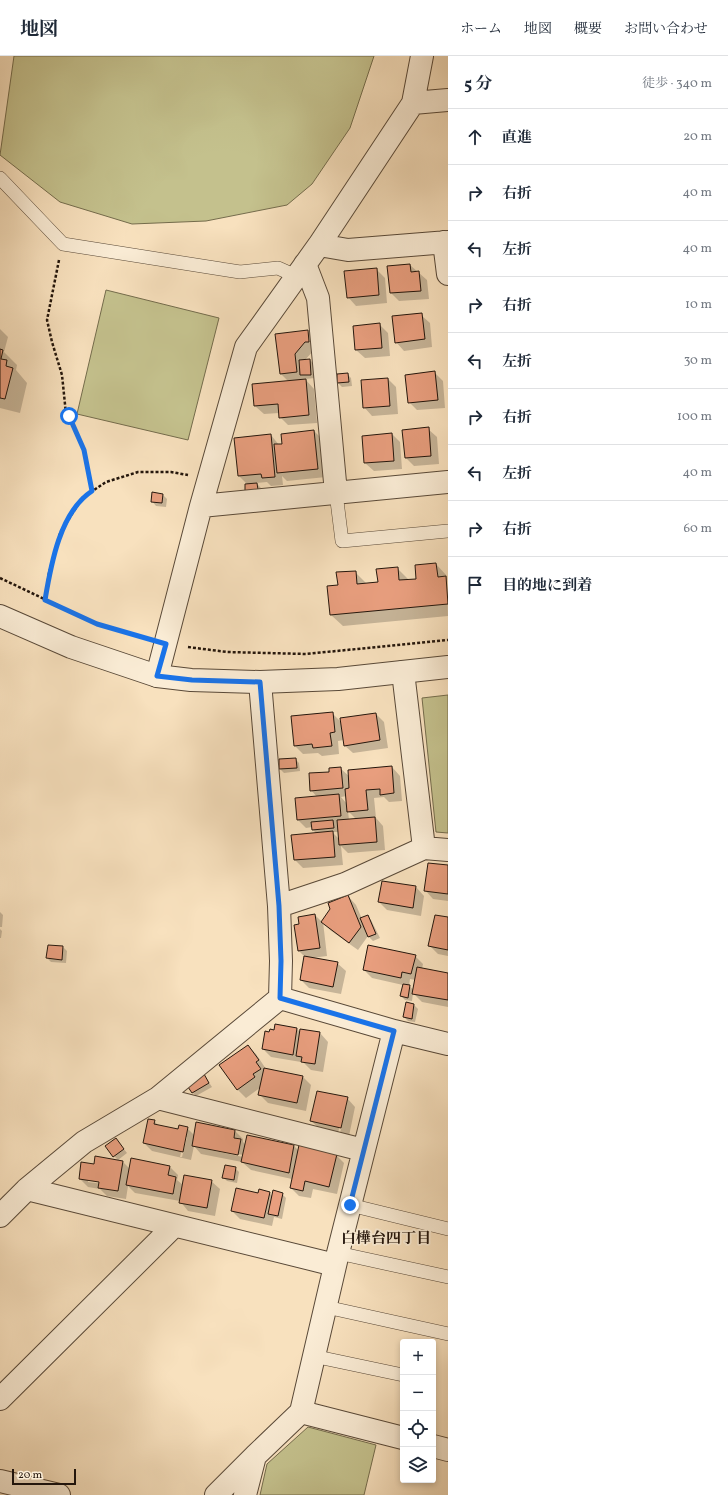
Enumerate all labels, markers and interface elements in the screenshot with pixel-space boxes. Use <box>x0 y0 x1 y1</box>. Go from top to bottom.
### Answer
text: 地図 <box>20 17 58 43</box>
text: ホーム <box>460 20 502 39</box>
text: 地図 <box>524 20 552 39</box>
text: 概要 <box>574 20 602 39</box>
text: お問い合わせ <box>624 20 708 39</box>
text: 5 分 <box>464 73 493 96</box>
text: 徒歩 · 340 m <box>642 75 712 93</box>
icon: ahead <box>464 126 486 148</box>
text: 直進 <box>502 128 532 149</box>
text: 20 m <box>683 128 712 146</box>
icon: right <box>464 182 486 204</box>
text: 右折 <box>502 184 532 205</box>
text: 40 m <box>683 184 712 202</box>
icon: left <box>464 238 486 260</box>
text: 左折 <box>502 240 532 261</box>
text: 40 m <box>683 240 712 258</box>
icon: right <box>464 294 486 316</box>
text: 右折 <box>502 296 532 317</box>
text: 10 m <box>685 296 712 314</box>
icon: left <box>464 350 486 372</box>
text: 左折 <box>502 352 532 373</box>
text: 30 m <box>684 352 712 370</box>
icon: right <box>464 406 486 428</box>
route start <box>60 407 78 425</box>
text: 右折 <box>502 408 532 429</box>
text: 100 m <box>677 408 712 426</box>
icon: left <box>464 462 486 484</box>
text: 左折 <box>502 464 532 485</box>
text: 40 m <box>683 464 712 482</box>
icon: right <box>464 518 486 540</box>
text: 右折 <box>502 520 532 541</box>
text: 60 m <box>684 520 712 538</box>
icon: arrive <box>464 574 486 596</box>
text: 目的地に到着 <box>502 576 592 597</box>
route end <box>341 1196 359 1214</box>
district label: 白樺台四丁目 <box>341 1229 431 1250</box>
map controls <box>400 1339 436 1483</box>
button: + <box>400 1339 436 1375</box>
button: − <box>400 1375 436 1411</box>
button: locate <box>400 1411 436 1447</box>
button: layers <box>400 1447 436 1483</box>
scale bar <box>12 1467 76 1486</box>
text: 20 m <box>18 1468 42 1483</box>

